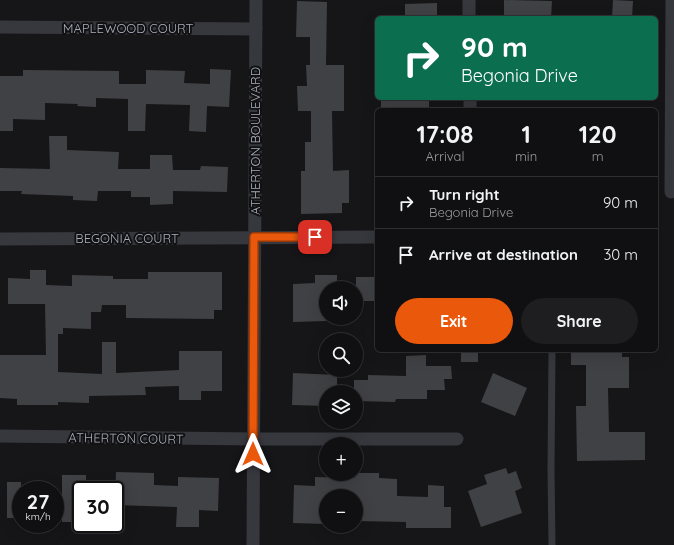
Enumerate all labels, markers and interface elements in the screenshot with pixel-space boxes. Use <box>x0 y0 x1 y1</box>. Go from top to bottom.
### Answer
street label: MAPLEWOOD COURT <box>63 20 193 36</box>
text: 90 m <box>461 29 528 64</box>
icon: right <box>395 32 447 84</box>
text: Begonia Drive <box>461 64 578 87</box>
street label: ATHERTON BOULEVARD <box>247 67 263 215</box>
text: 17:08 <box>417 119 473 149</box>
text: 1 <box>521 119 531 149</box>
text: 120 <box>579 119 616 149</box>
text: Arrival <box>426 148 464 164</box>
text: min <box>515 148 537 164</box>
text: m <box>592 148 604 164</box>
text: Turn right <box>429 185 500 204</box>
icon: right <box>395 192 417 214</box>
text: 90 m <box>603 193 638 212</box>
text: Begonia Drive <box>429 204 513 220</box>
pin <box>298 220 332 254</box>
icon: arrive <box>304 226 326 248</box>
street label: BEGONIA COURT <box>75 230 179 246</box>
icon: arrive <box>395 244 417 266</box>
text: Arrive at destination <box>429 245 578 264</box>
text: 30 m <box>603 245 638 264</box>
map controls <box>319 281 363 533</box>
button: sound <box>319 281 363 325</box>
button: Exit <box>395 298 513 344</box>
button: Share <box>521 298 638 344</box>
button: search <box>319 333 363 377</box>
button: layers <box>319 385 363 429</box>
street label: ATHERTON COURT <box>68 429 184 447</box>
position arrow <box>232 433 274 475</box>
button: + <box>319 437 363 481</box>
speed limit sign: 30 <box>72 481 124 533</box>
text: 27 <box>27 489 49 514</box>
button: − <box>319 489 363 533</box>
text: km/h <box>25 510 51 523</box>

